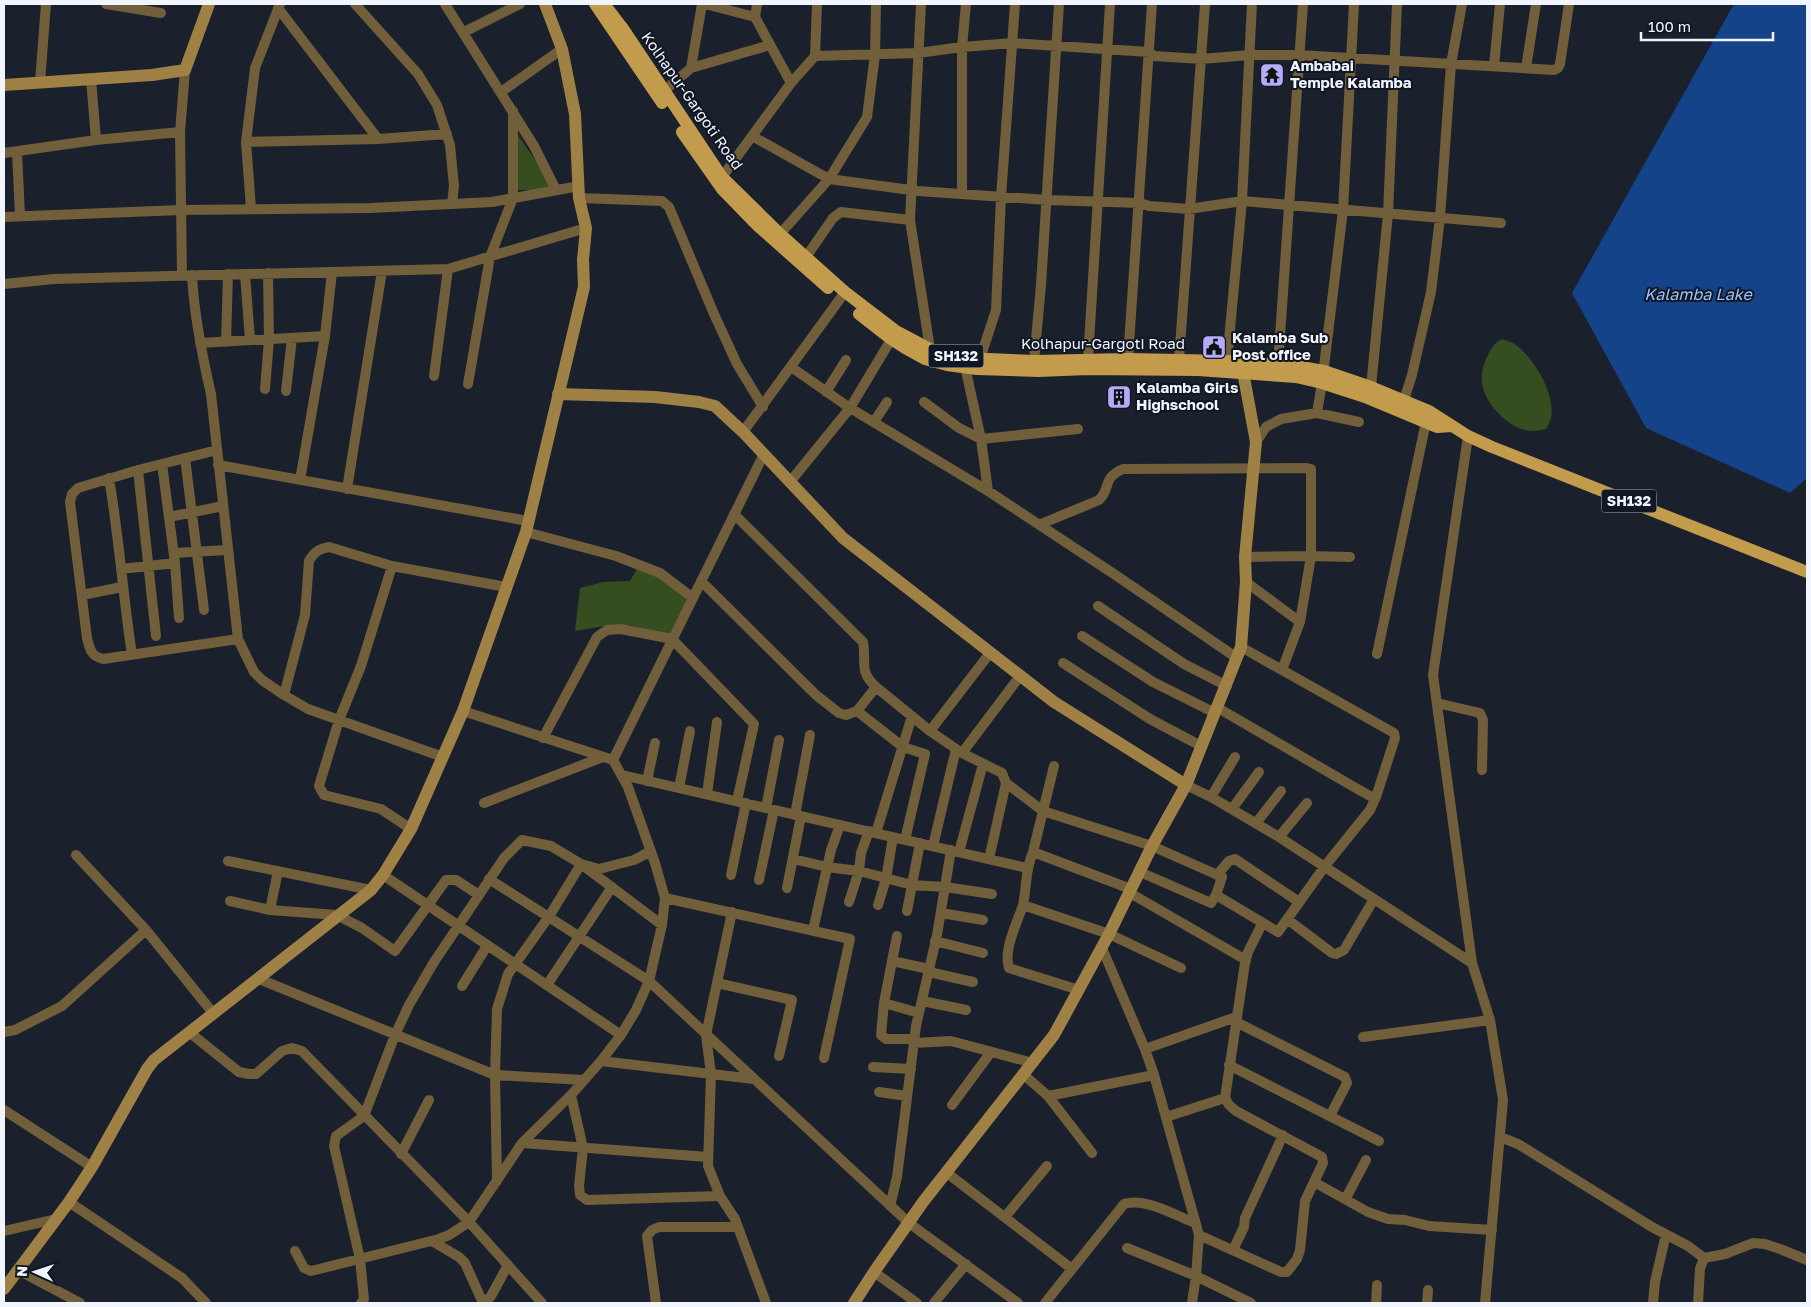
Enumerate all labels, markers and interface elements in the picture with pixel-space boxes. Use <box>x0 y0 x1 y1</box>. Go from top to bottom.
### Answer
scale bar <box>1641 10 1774 42</box>
text: 100 m <box>1648 17 1691 35</box>
street label: Kolhapur-Gargoti Road <box>638 28 747 173</box>
place label: Ambabai Temple Kalamba <box>1290 56 1412 91</box>
temple icon: Ambabai Temple Kalamba <box>1259 62 1285 88</box>
water label: Kalamba Lake <box>1644 284 1753 304</box>
place label: Kalamba Sub Post office <box>1232 328 1328 363</box>
street label: Kolhapur-Gargoti Road <box>1021 334 1185 352</box>
public building icon: Kalamba Sub Post office <box>1201 334 1227 360</box>
road number: SH132 <box>928 344 984 368</box>
place label: Kalamba Girls Highschool <box>1136 378 1238 413</box>
building icon: Kalamba Girls Highschool <box>1106 384 1132 410</box>
road number: SH132 <box>1602 490 1656 512</box>
north arrow <box>10 1247 60 1297</box>
text: N <box>13 1266 30 1277</box>

